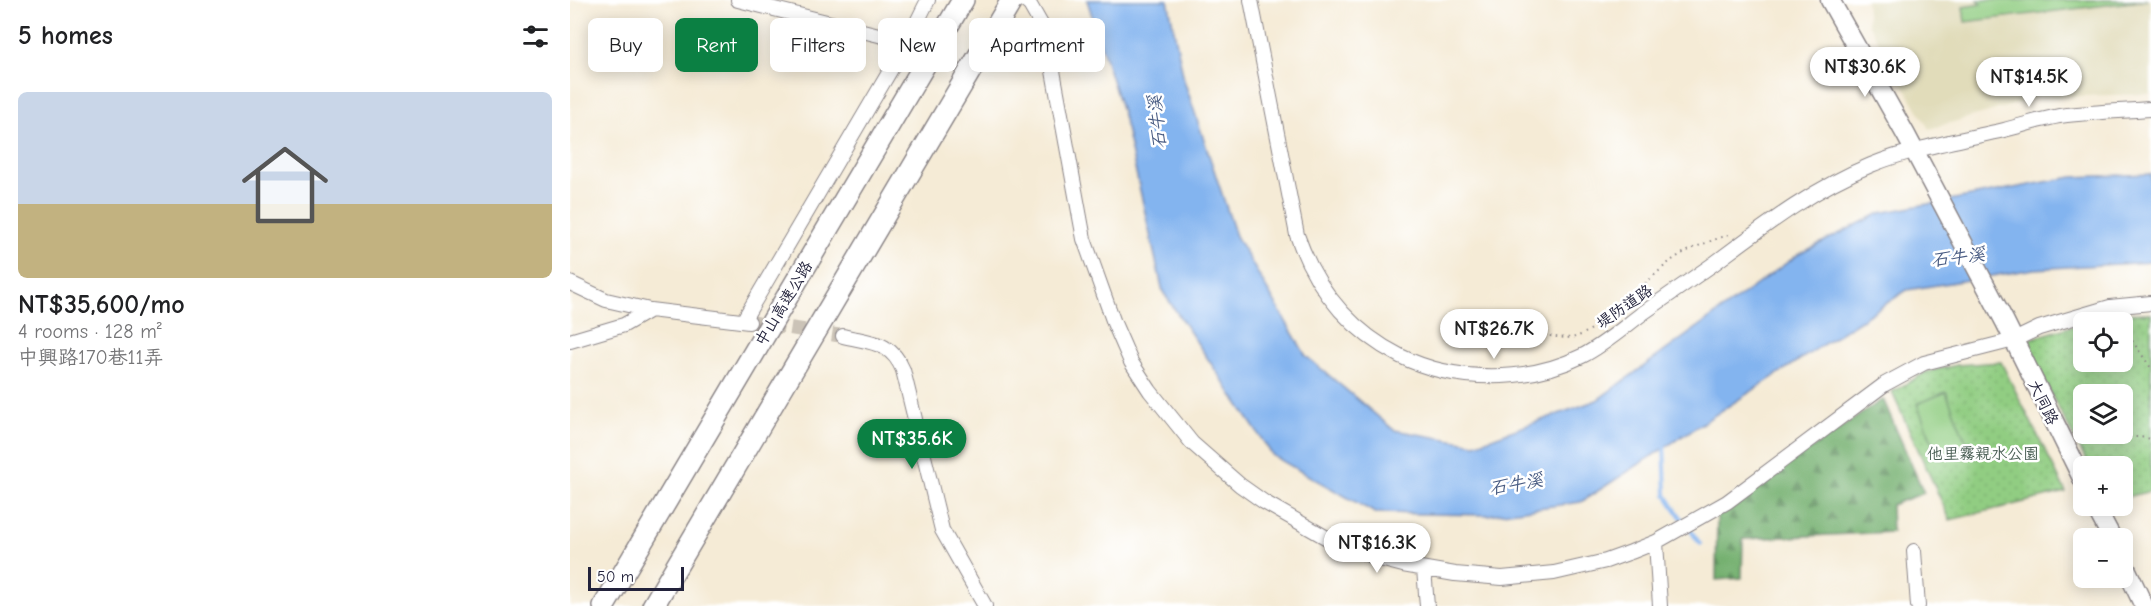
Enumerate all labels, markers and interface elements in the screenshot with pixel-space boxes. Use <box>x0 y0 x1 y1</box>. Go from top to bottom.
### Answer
chip: Buy <box>588 18 663 72</box>
chip: Rent <box>675 18 758 72</box>
chip: Filters <box>770 18 866 72</box>
chip: New <box>878 18 957 72</box>
chip: Apartment <box>969 18 1105 72</box>
icon: filters <box>519 20 552 53</box>
text: 5 homes <box>18 21 113 51</box>
pin: NT$30.6K <box>1803 47 1927 98</box>
text: NT$30.6K <box>1824 55 1906 78</box>
pin: NT$14.5K <box>1967 57 2091 108</box>
text: NT$14.5K <box>1990 65 2068 88</box>
water label: 石牛溪 <box>1144 93 1171 150</box>
icon: home <box>231 131 339 239</box>
water label: 石牛溪 <box>1930 244 1987 271</box>
street label: 中山高速公路 <box>751 258 816 349</box>
street label: 堤防道路 <box>1593 281 1656 333</box>
text: NT$35,600/mo <box>18 290 185 320</box>
pin: NT$26.7K <box>1432 309 1556 360</box>
map controls <box>2073 312 2133 588</box>
button: locate <box>2073 312 2133 372</box>
text: NT$26.7K <box>1454 317 1534 340</box>
text: 4 rooms · 128 m² <box>18 320 162 343</box>
text: 中興路170巷11弄 <box>18 346 163 369</box>
street label: 大同路 <box>2024 377 2062 428</box>
button: layers <box>2073 384 2133 444</box>
pin: NT$35.6K <box>850 419 974 470</box>
text: NT$35.6K <box>871 427 953 450</box>
park label: 他里霧親水公園 <box>1927 445 2039 463</box>
button: + <box>2073 456 2133 516</box>
water label: 石牛溪 <box>1488 469 1545 500</box>
pin: NT$16.3K <box>1315 523 1439 574</box>
button: − <box>2073 528 2133 588</box>
text: NT$16.3K <box>1338 531 1416 554</box>
scale bar <box>588 564 684 592</box>
text: 50 m <box>597 568 634 586</box>

